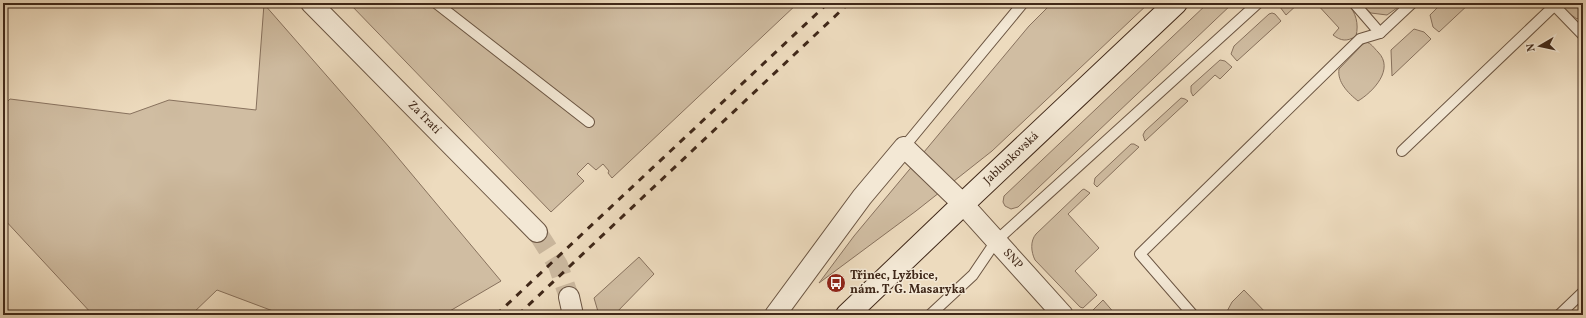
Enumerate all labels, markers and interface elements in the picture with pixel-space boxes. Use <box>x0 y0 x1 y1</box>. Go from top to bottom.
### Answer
north arrow <box>1520 26 1560 66</box>
text: N <box>1524 42 1540 52</box>
street label: Za Tratí <box>404 97 444 138</box>
street label: Jablunkovská <box>980 128 1043 188</box>
street label: SNP <box>999 245 1026 273</box>
place label: Třinec, Lyžbice, nám. T. G. Masaryka <box>850 268 966 298</box>
bus stop icon: Třinec, Lyžbice, nám. T. G. Masaryka <box>825 272 847 294</box>

